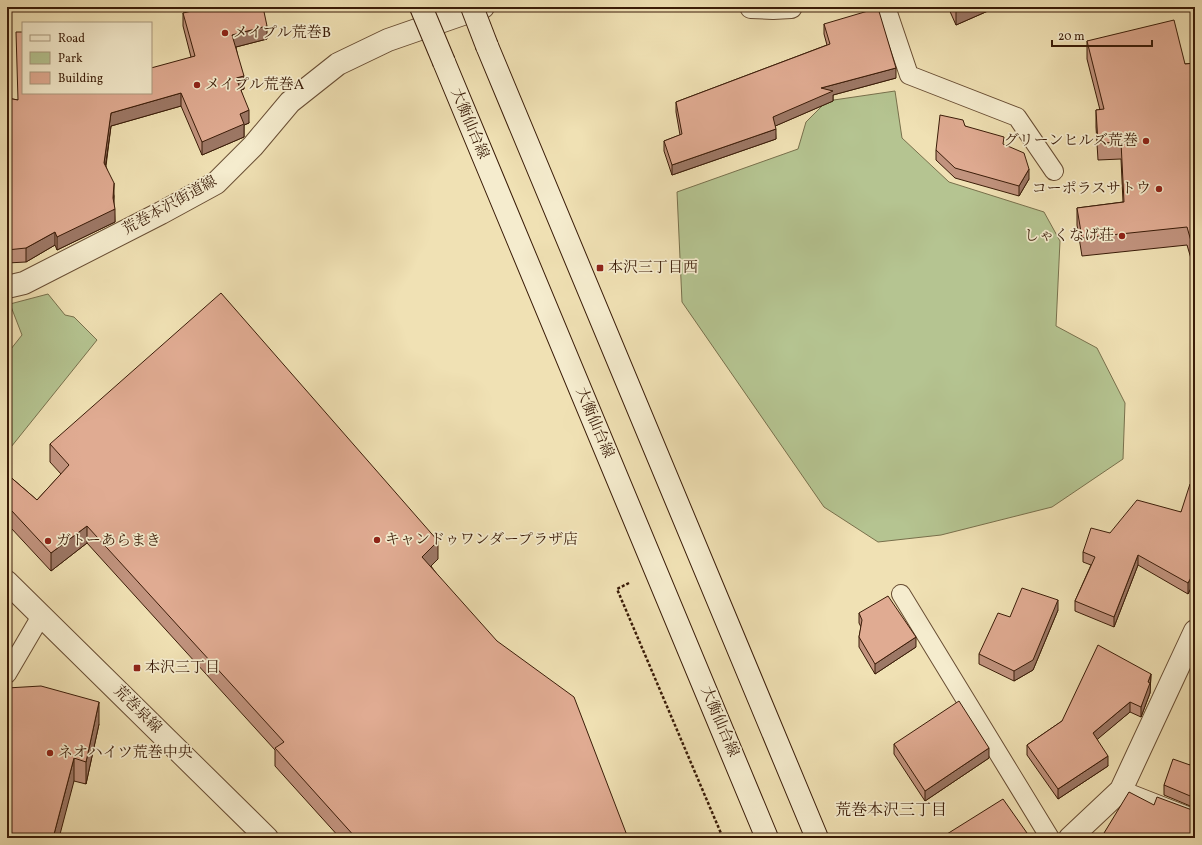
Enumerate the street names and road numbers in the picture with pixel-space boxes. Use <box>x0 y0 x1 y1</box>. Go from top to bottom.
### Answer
street label: 大衡仙台線 <box>445 85 493 163</box>
street label: 荒巻本沢街道線 <box>119 171 221 241</box>
street label: 大衡仙台線 <box>570 384 618 462</box>
street label: 荒巻泉線 <box>108 681 166 739</box>
street label: 大衡仙台線 <box>695 683 743 761</box>

